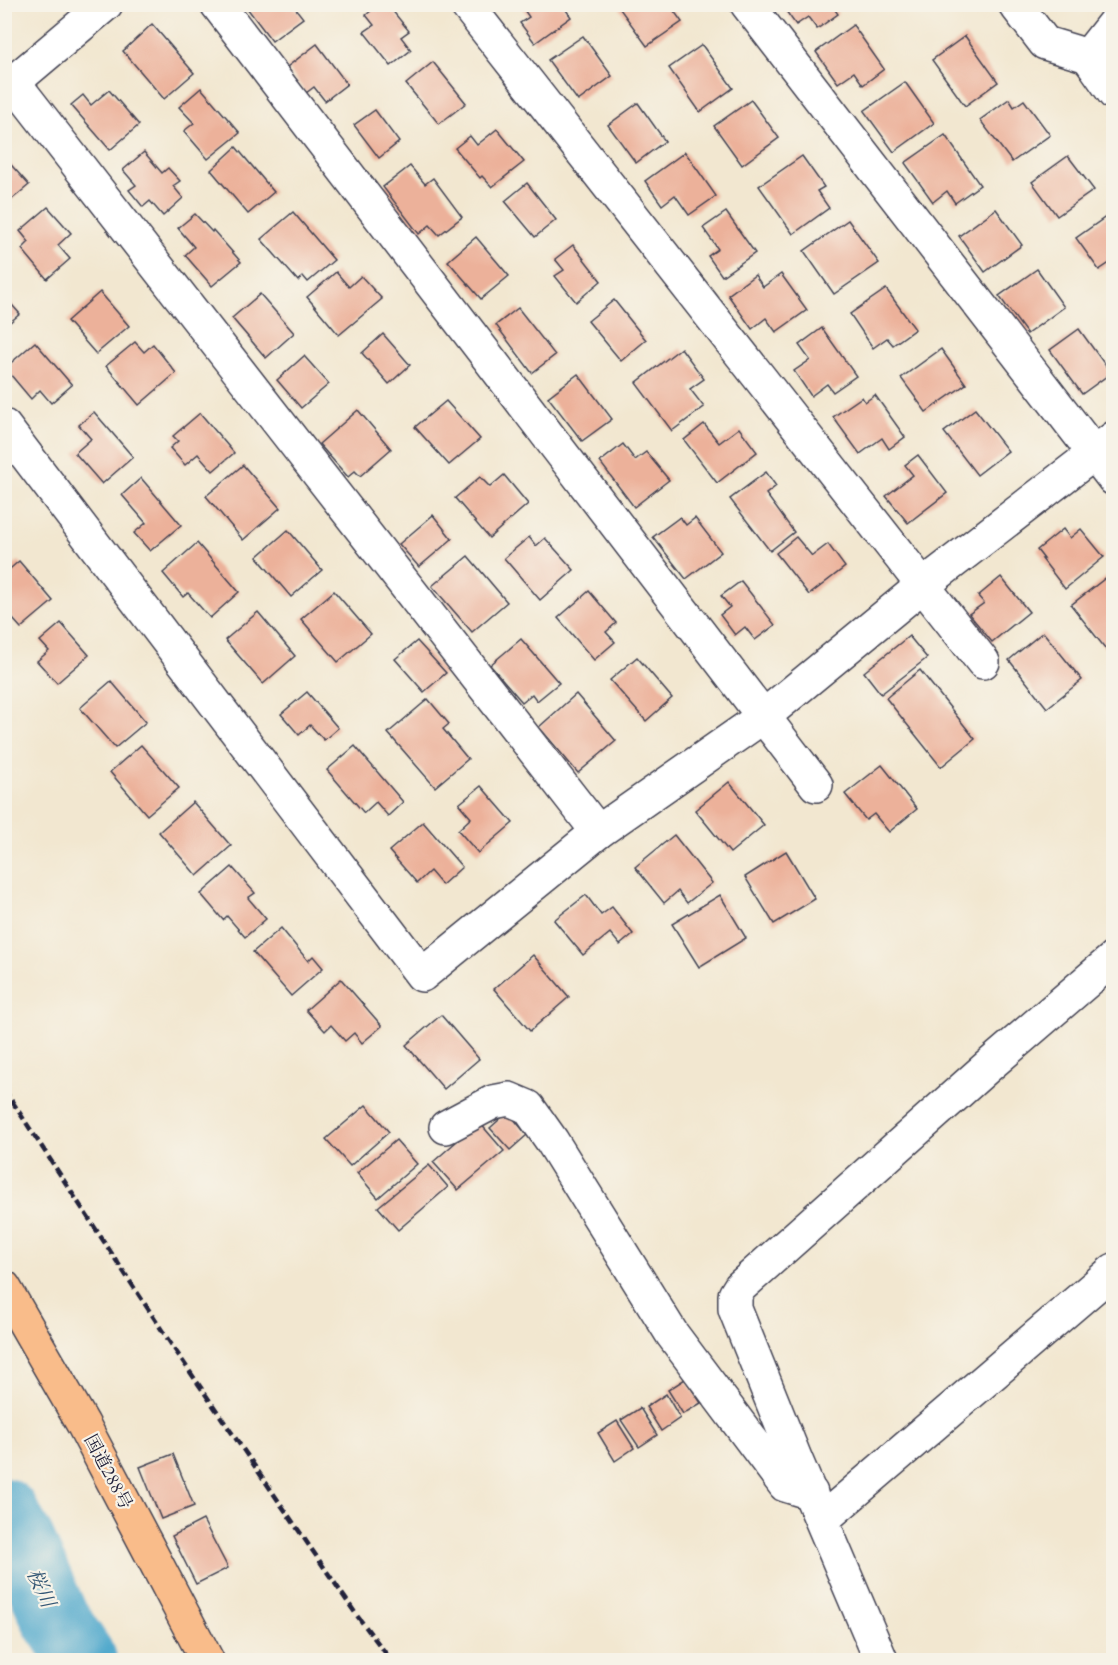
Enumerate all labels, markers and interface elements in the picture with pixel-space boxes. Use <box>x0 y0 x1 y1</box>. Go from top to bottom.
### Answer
street label: 国道288号 <box>78 1430 138 1514</box>
water label: 桜川 <box>20 1564 63 1614</box>

